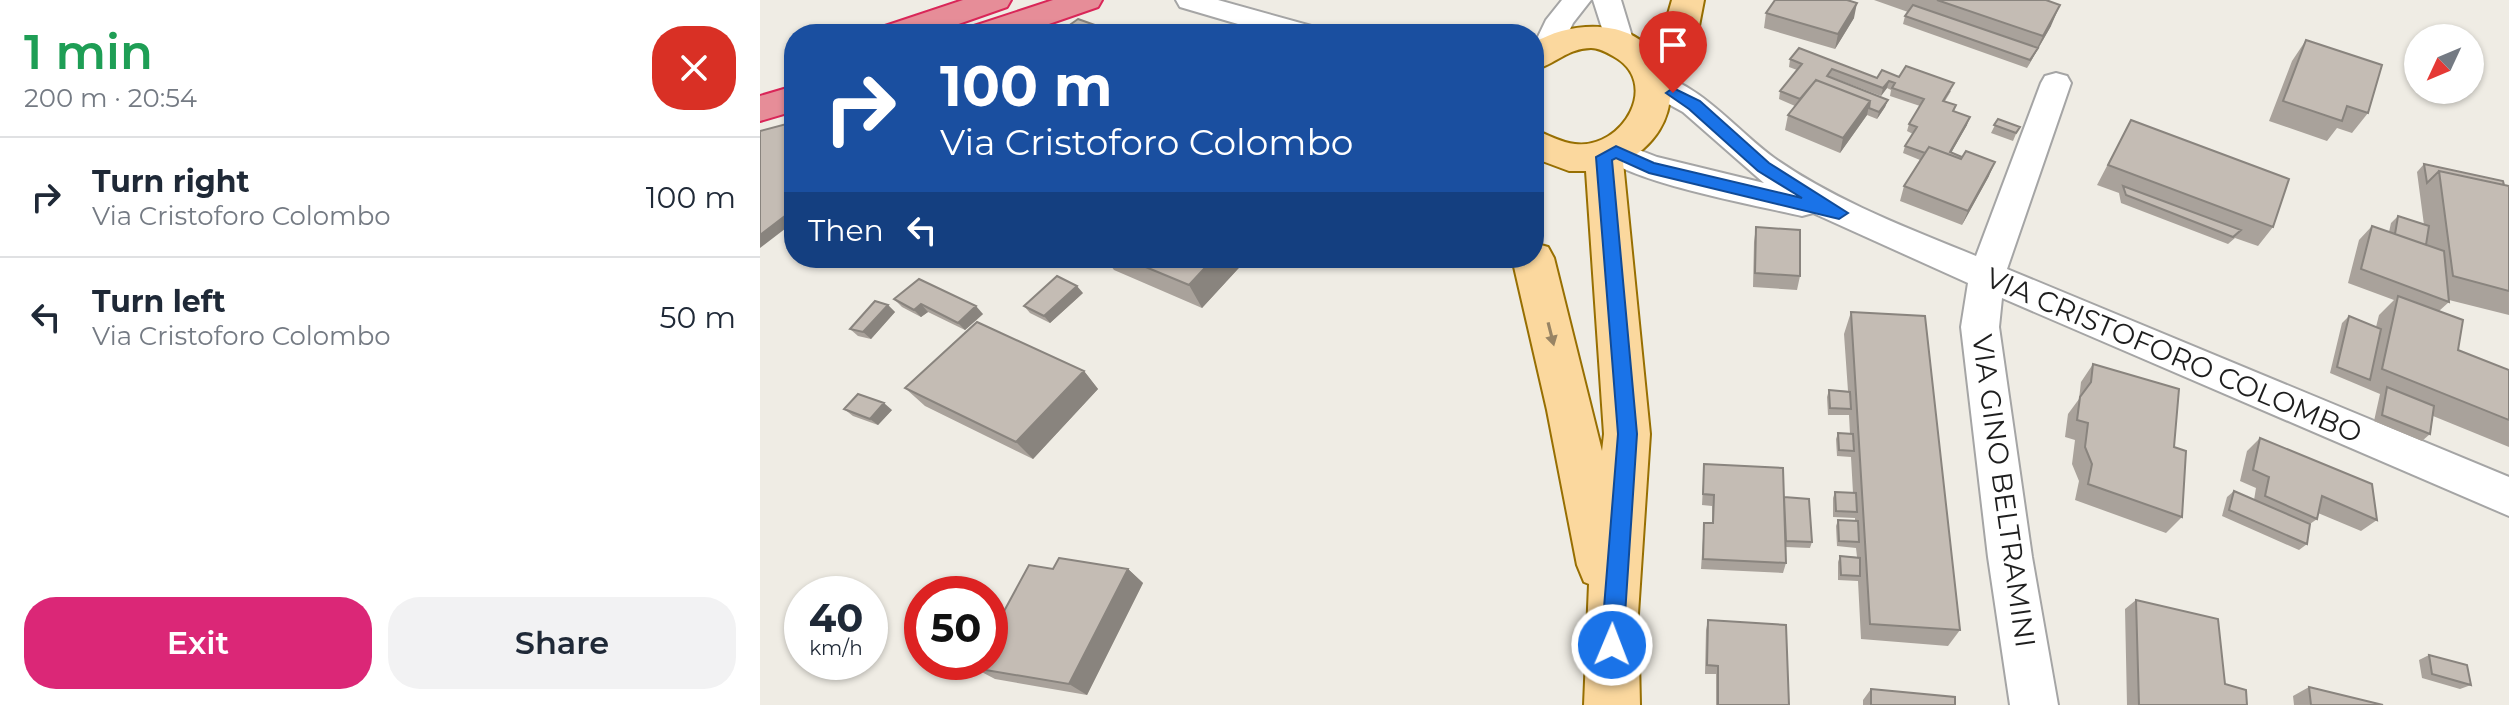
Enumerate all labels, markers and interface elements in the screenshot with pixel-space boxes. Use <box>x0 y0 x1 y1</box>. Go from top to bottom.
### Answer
pin <box>1639 11 1707 93</box>
text: 1 min <box>24 23 153 81</box>
icon: arrive <box>1651 23 1695 67</box>
north arrow <box>2404 24 2484 104</box>
map controls <box>2404 24 2484 104</box>
button: close <box>652 26 736 110</box>
text: 100 m <box>940 52 1113 120</box>
icon: right <box>808 56 912 160</box>
text: 200 m · 20:54 <box>24 82 197 114</box>
text: Via Cristoforo Colombo <box>940 120 1353 164</box>
text: Turn right <box>92 163 249 200</box>
icon: right <box>24 175 68 219</box>
text: 100 m <box>646 179 736 216</box>
text: Via Cristoforo Colombo <box>92 200 391 232</box>
icon: left <box>900 208 944 252</box>
text: Then <box>808 212 884 249</box>
street label: VIA CRISTOFORO COLOMBO <box>1981 260 2367 450</box>
text: Turn left <box>92 283 225 320</box>
icon: left <box>24 295 68 339</box>
text: 50 m <box>659 299 736 336</box>
text: Via Cristoforo Colombo <box>92 320 391 352</box>
one-way arrow <box>1546 321 1558 346</box>
street label: VIA GINO BELTRAMINI <box>1965 332 2043 650</box>
speed limit sign: 50 <box>904 576 1008 680</box>
text: 40 <box>809 593 863 642</box>
button: Exit <box>24 597 372 689</box>
button: Share <box>388 597 736 689</box>
position arrow <box>1570 603 1654 687</box>
text: km/h <box>809 636 863 660</box>

